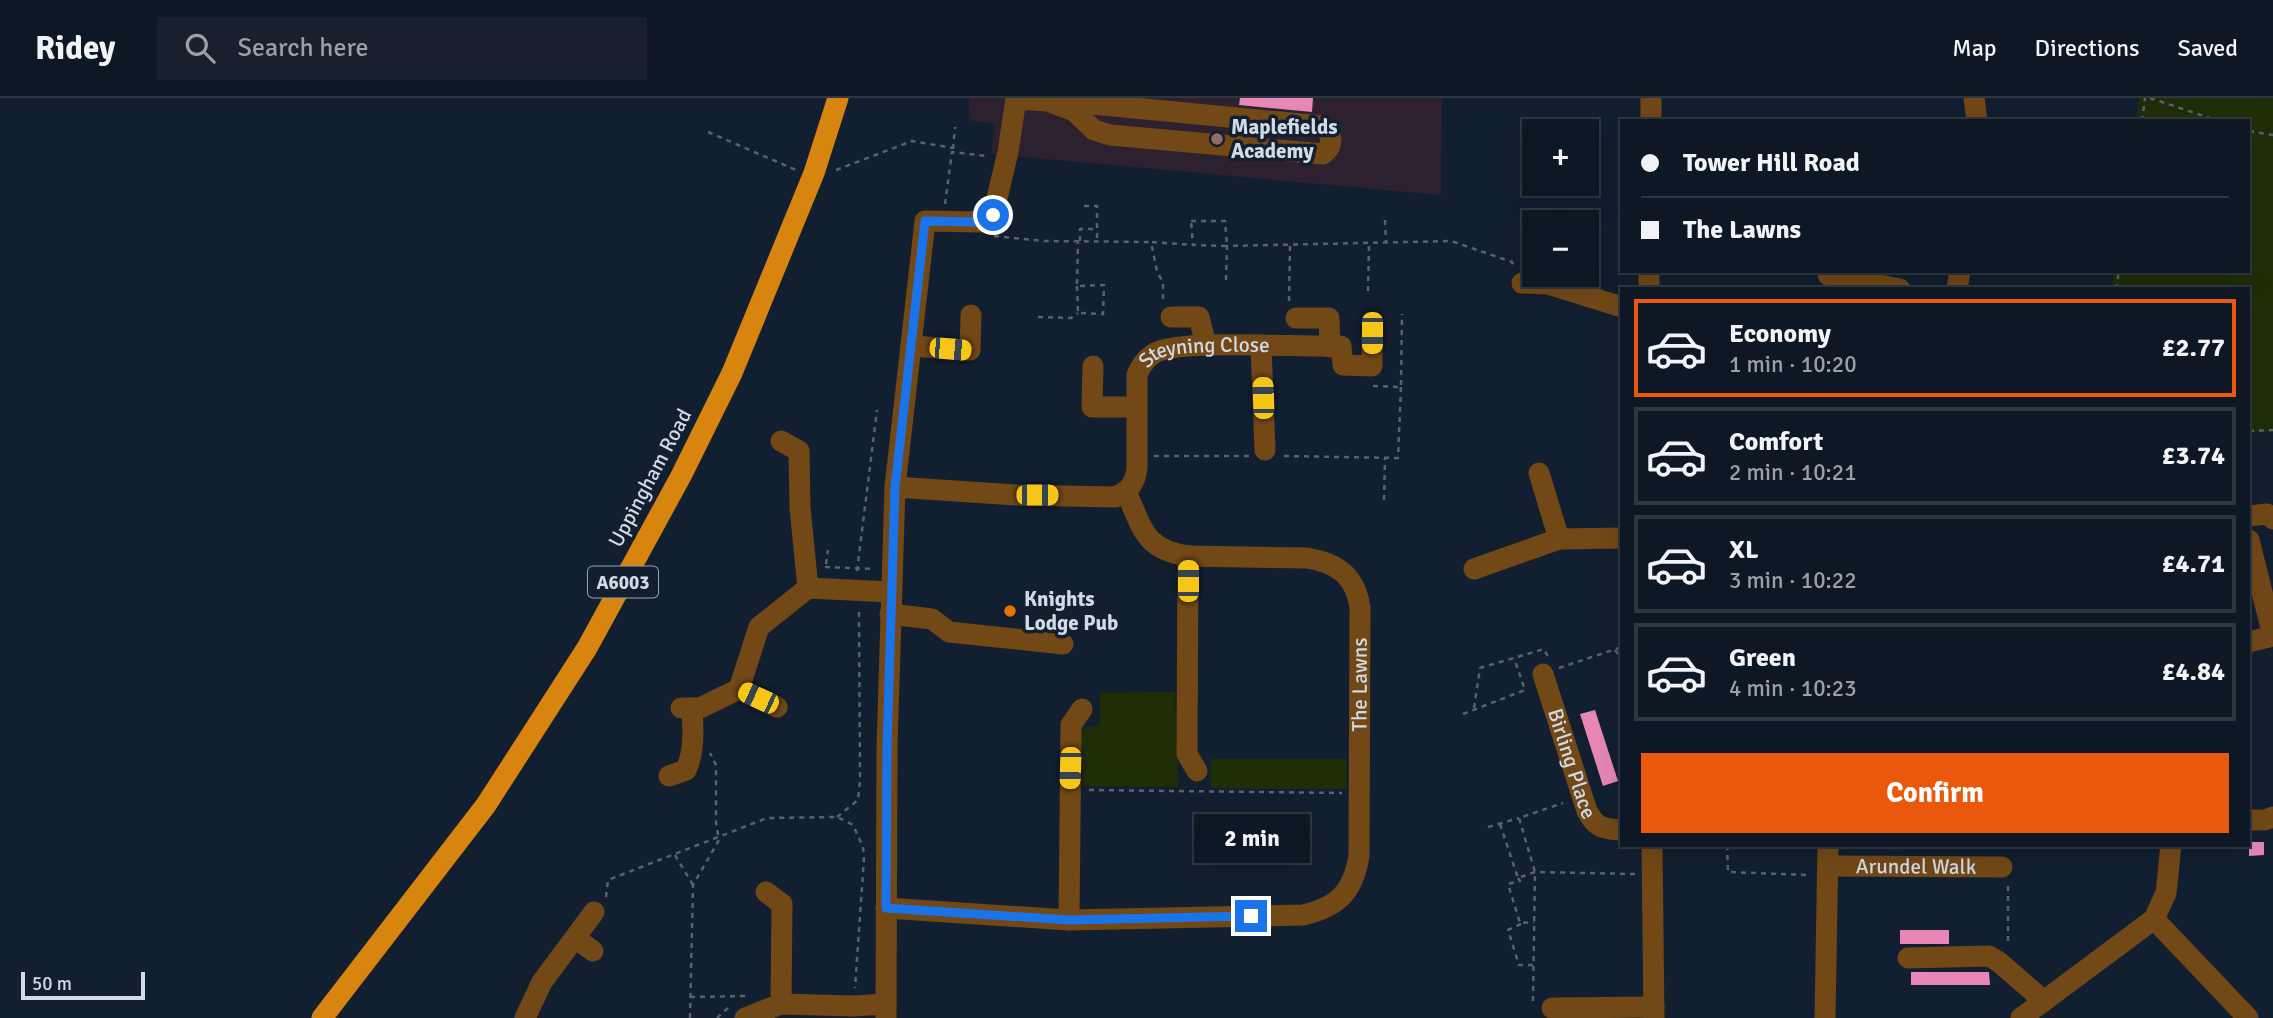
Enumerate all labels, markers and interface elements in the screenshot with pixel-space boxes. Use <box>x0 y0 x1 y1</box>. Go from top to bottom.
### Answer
search box <box>157 17 647 80</box>
text: Ridey <box>35 28 115 69</box>
icon: search <box>181 29 219 67</box>
text: Search here <box>237 32 369 64</box>
text: Map <box>1952 33 1997 63</box>
text: Directions <box>2035 33 2140 63</box>
text: Saved <box>2178 33 2238 63</box>
place label: Maplefields Academy <box>1231 114 1338 164</box>
map controls <box>1522 119 1599 287</box>
button: + <box>1522 119 1599 196</box>
marker: Maplefields Academy <box>1209 131 1225 147</box>
text: Tower Hill Road <box>1683 147 1860 179</box>
route start <box>977 199 1009 231</box>
button: − <box>1522 210 1599 287</box>
text: The Lawns <box>1683 214 1801 246</box>
car <box>1362 312 1383 354</box>
icon: car <box>1645 317 1708 380</box>
text: Economy <box>1729 318 1831 350</box>
street label: Steyning Close <box>1133 332 1270 373</box>
text: £2.77 <box>2161 332 2225 364</box>
car <box>929 337 972 361</box>
text: 1 min · 10:20 <box>1729 350 1857 379</box>
car <box>1252 377 1275 419</box>
street label: Uppingham Road <box>603 404 697 552</box>
icon: car <box>1645 425 1708 488</box>
text: Comfort <box>1729 426 1823 458</box>
text: £3.74 <box>2161 440 2225 472</box>
text: 2 min · 10:21 <box>1729 458 1857 487</box>
car <box>1017 485 1059 506</box>
icon: car <box>1645 533 1708 596</box>
text: XL <box>1729 534 1759 566</box>
text: £4.71 <box>2161 548 2225 580</box>
car <box>1178 560 1199 602</box>
road number: A6003 <box>588 566 658 597</box>
text: 3 min · 10:22 <box>1729 566 1857 595</box>
place label: Knights Lodge Pub <box>1024 586 1118 636</box>
marker: Knights Lodge Pub <box>1002 603 1018 619</box>
street label: The Lawns <box>1347 637 1373 731</box>
icon: car <box>1645 641 1708 704</box>
text: Green <box>1729 642 1796 674</box>
text: £4.84 <box>2161 656 2225 688</box>
text: 4 min · 10:23 <box>1729 674 1857 703</box>
car <box>735 680 782 716</box>
street label: Birling Place <box>1542 705 1602 824</box>
car <box>1059 747 1082 789</box>
button: Confirm <box>1641 753 2229 833</box>
callout: 2 min <box>1193 814 1309 864</box>
text: 2 min <box>1224 824 1280 853</box>
street label: Arundel Walk <box>1856 853 1977 880</box>
route end <box>1235 900 1267 932</box>
scale bar <box>21 969 145 1001</box>
text: 50 m <box>32 972 72 996</box>

